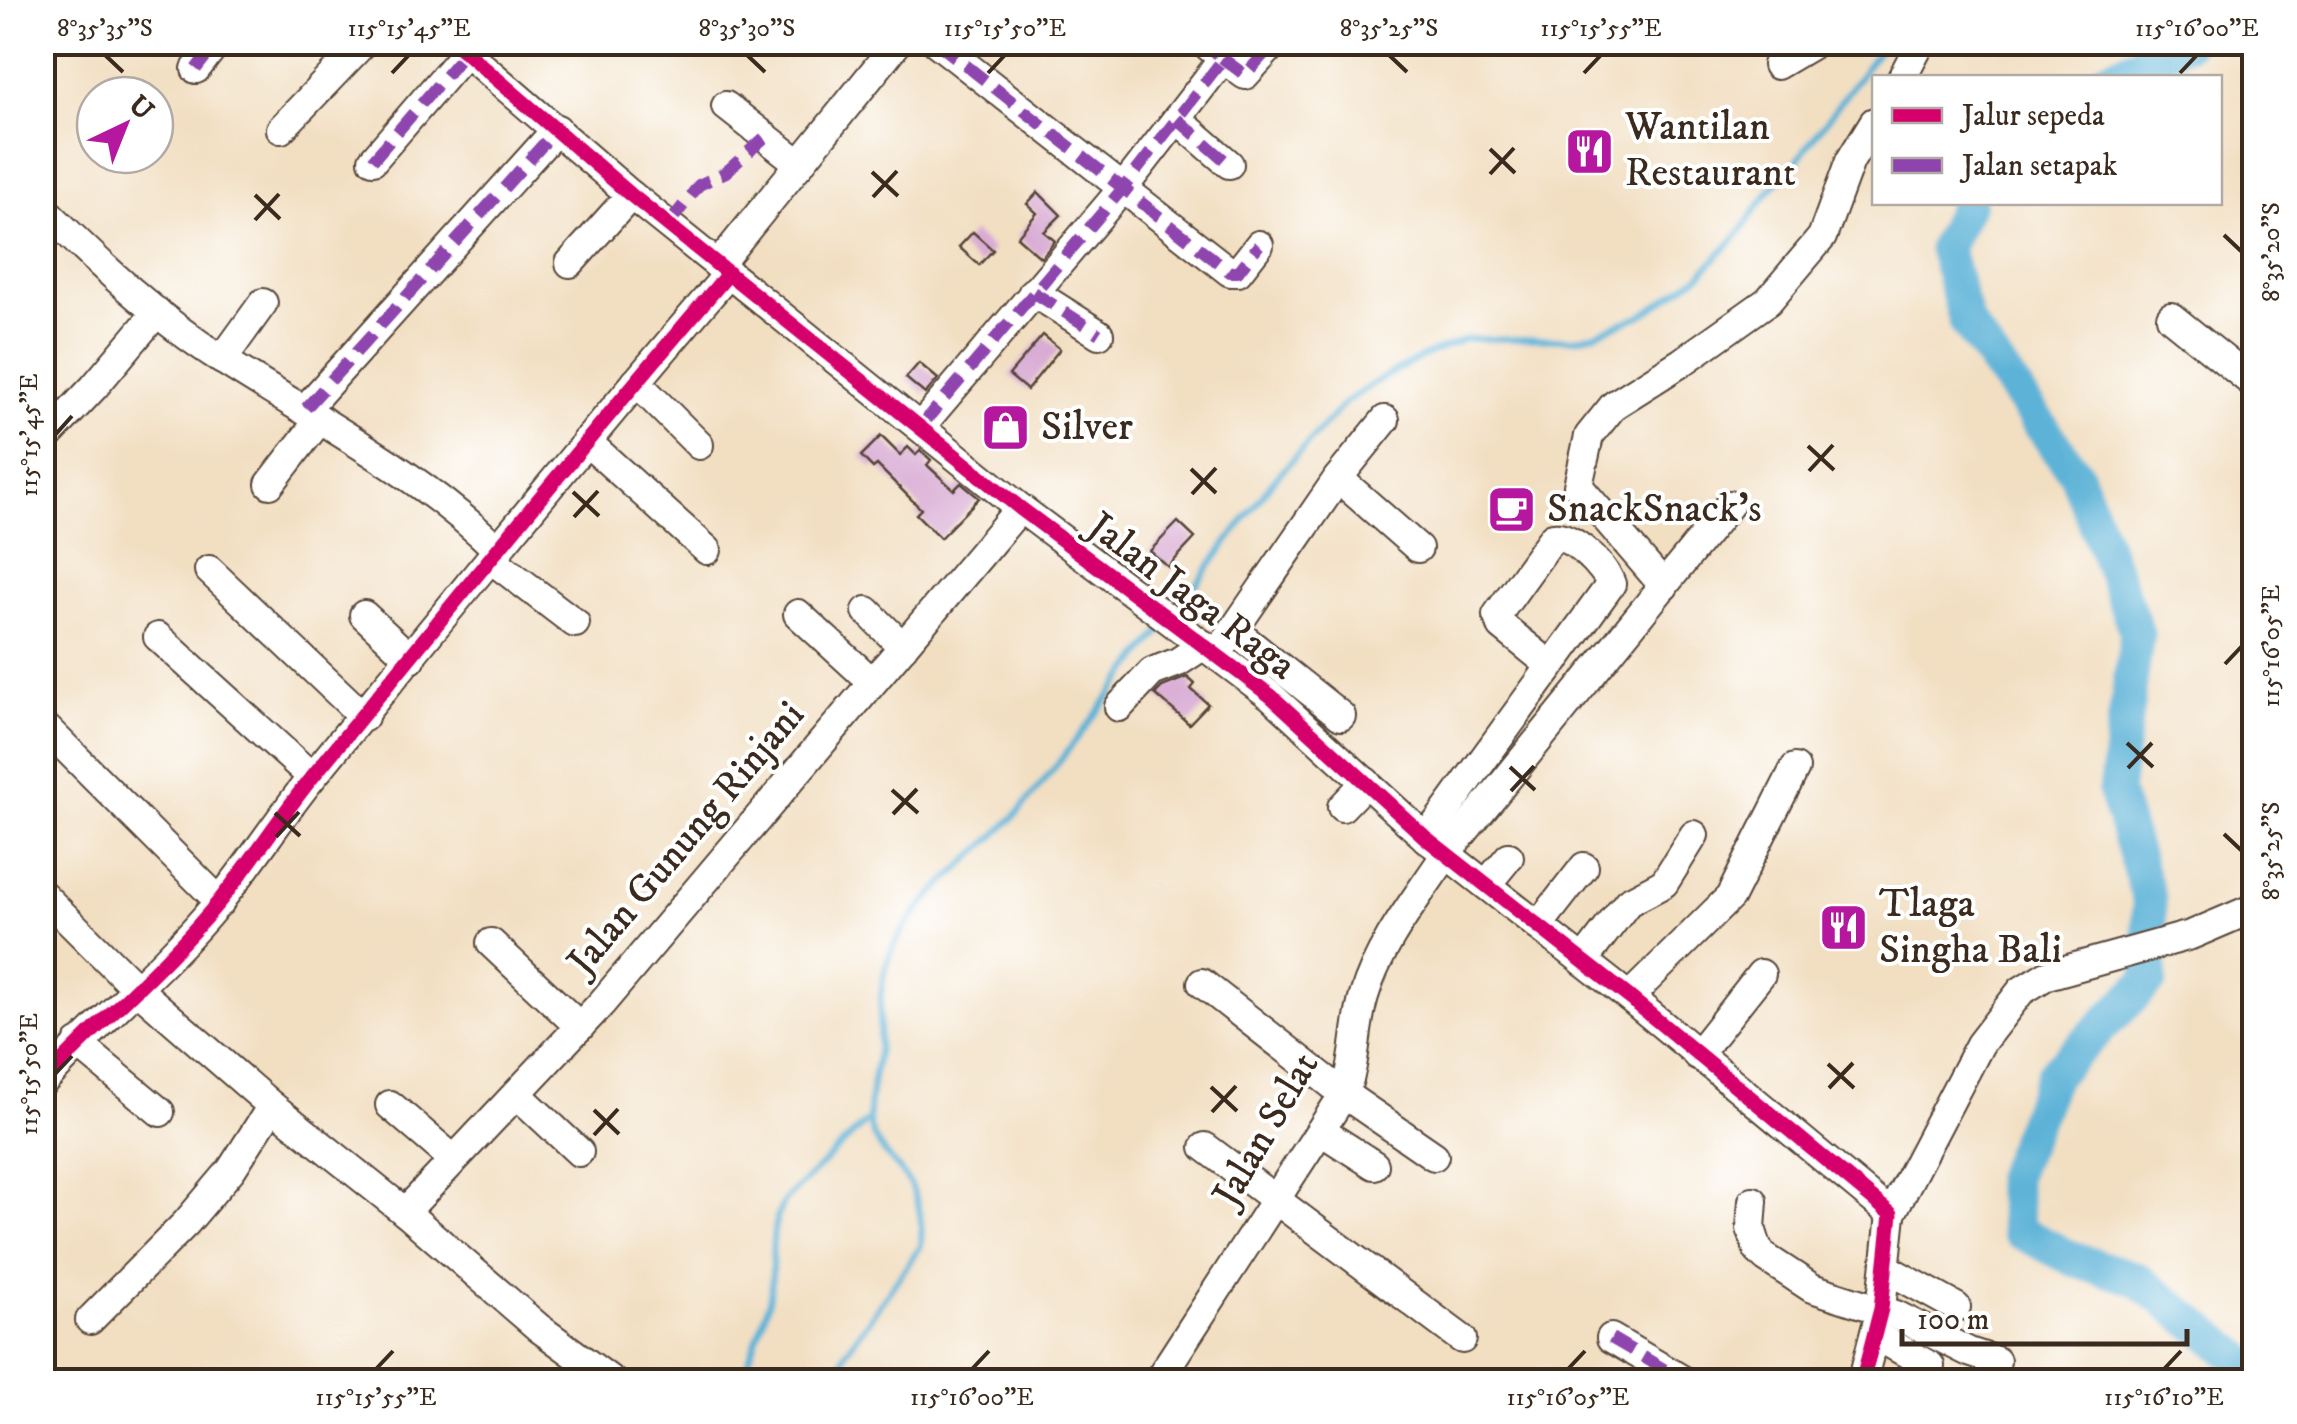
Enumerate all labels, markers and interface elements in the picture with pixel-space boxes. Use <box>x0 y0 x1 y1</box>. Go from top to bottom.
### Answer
text: 8°35'35"S <box>57 13 153 44</box>
text: 115°15'45"E <box>347 13 471 44</box>
text: 8°35'30"S <box>699 13 795 44</box>
text: 115°15'50"E <box>944 13 1066 44</box>
text: 8°35'25"S <box>1340 13 1438 44</box>
text: 115°15'55"E <box>1540 13 1662 44</box>
text: 115°16'00"E <box>2135 13 2259 44</box>
north arrow <box>75 75 175 175</box>
legend <box>1872 75 2222 205</box>
text: U <box>121 88 161 128</box>
text: Jalur sepeda <box>1959 98 2105 135</box>
place label: Wantilan Restaurant <box>1624 103 1796 199</box>
restaurant icon: Wantilan Restaurant <box>1564 125 1616 177</box>
text: Jalan setapak <box>1959 148 2118 185</box>
text: 8°35'20"S <box>2256 202 2287 302</box>
text: 115°15'45"E <box>14 373 45 497</box>
shop icon: Silver <box>980 402 1032 454</box>
place label: Silver <box>1041 403 1133 453</box>
cafe icon: SnackSnack's <box>1486 484 1538 536</box>
place label: SnackSnack's <box>1547 485 1762 535</box>
street label: Jalan Jaga Raga <box>1074 500 1305 692</box>
text: 115°16'05"E <box>2256 584 2287 708</box>
street label: Jalan Gunung Rinjani <box>555 692 816 989</box>
text: 8°35'25"S <box>2256 802 2287 900</box>
place label: Tlaga Singha Bali <box>1879 880 2062 976</box>
restaurant icon: Tlaga Singha Bali <box>1818 902 1870 954</box>
text: 115°15'50"E <box>14 1013 45 1135</box>
street label: Jalan Selat <box>1201 1044 1331 1220</box>
scale bar <box>1902 1284 2187 1346</box>
text: 100 m <box>1917 1302 1989 1339</box>
text: 115°15'55"E <box>315 1382 437 1413</box>
text: 115°16'00"E <box>910 1382 1034 1413</box>
text: 115°16'05"E <box>1506 1382 1630 1413</box>
text: 115°16'10"E <box>2104 1382 2224 1413</box>

